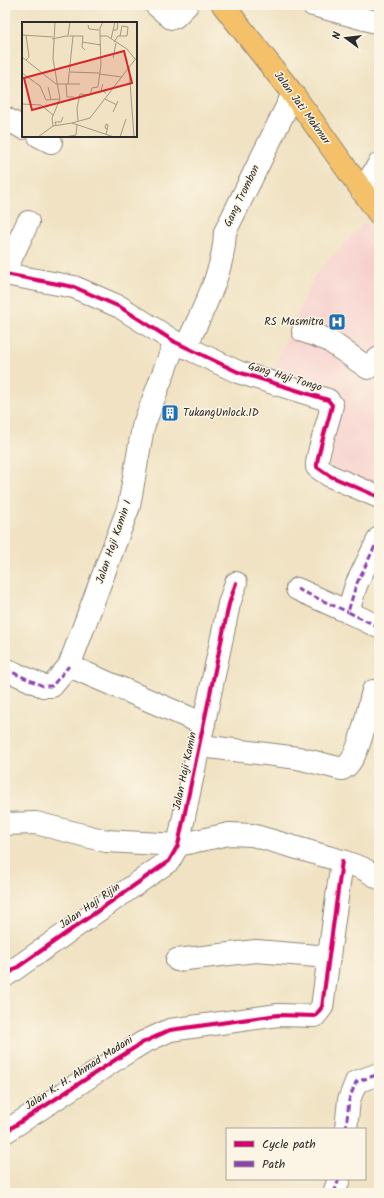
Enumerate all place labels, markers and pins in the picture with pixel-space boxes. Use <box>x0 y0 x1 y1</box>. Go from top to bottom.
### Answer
hospital icon: RS Masmitra <box>327 312 347 332</box>
place label: RS Masmitra <box>264 313 324 331</box>
building icon: TukangUnlock.ID <box>160 403 180 423</box>
place label: TukangUnlock.ID <box>183 404 259 422</box>

